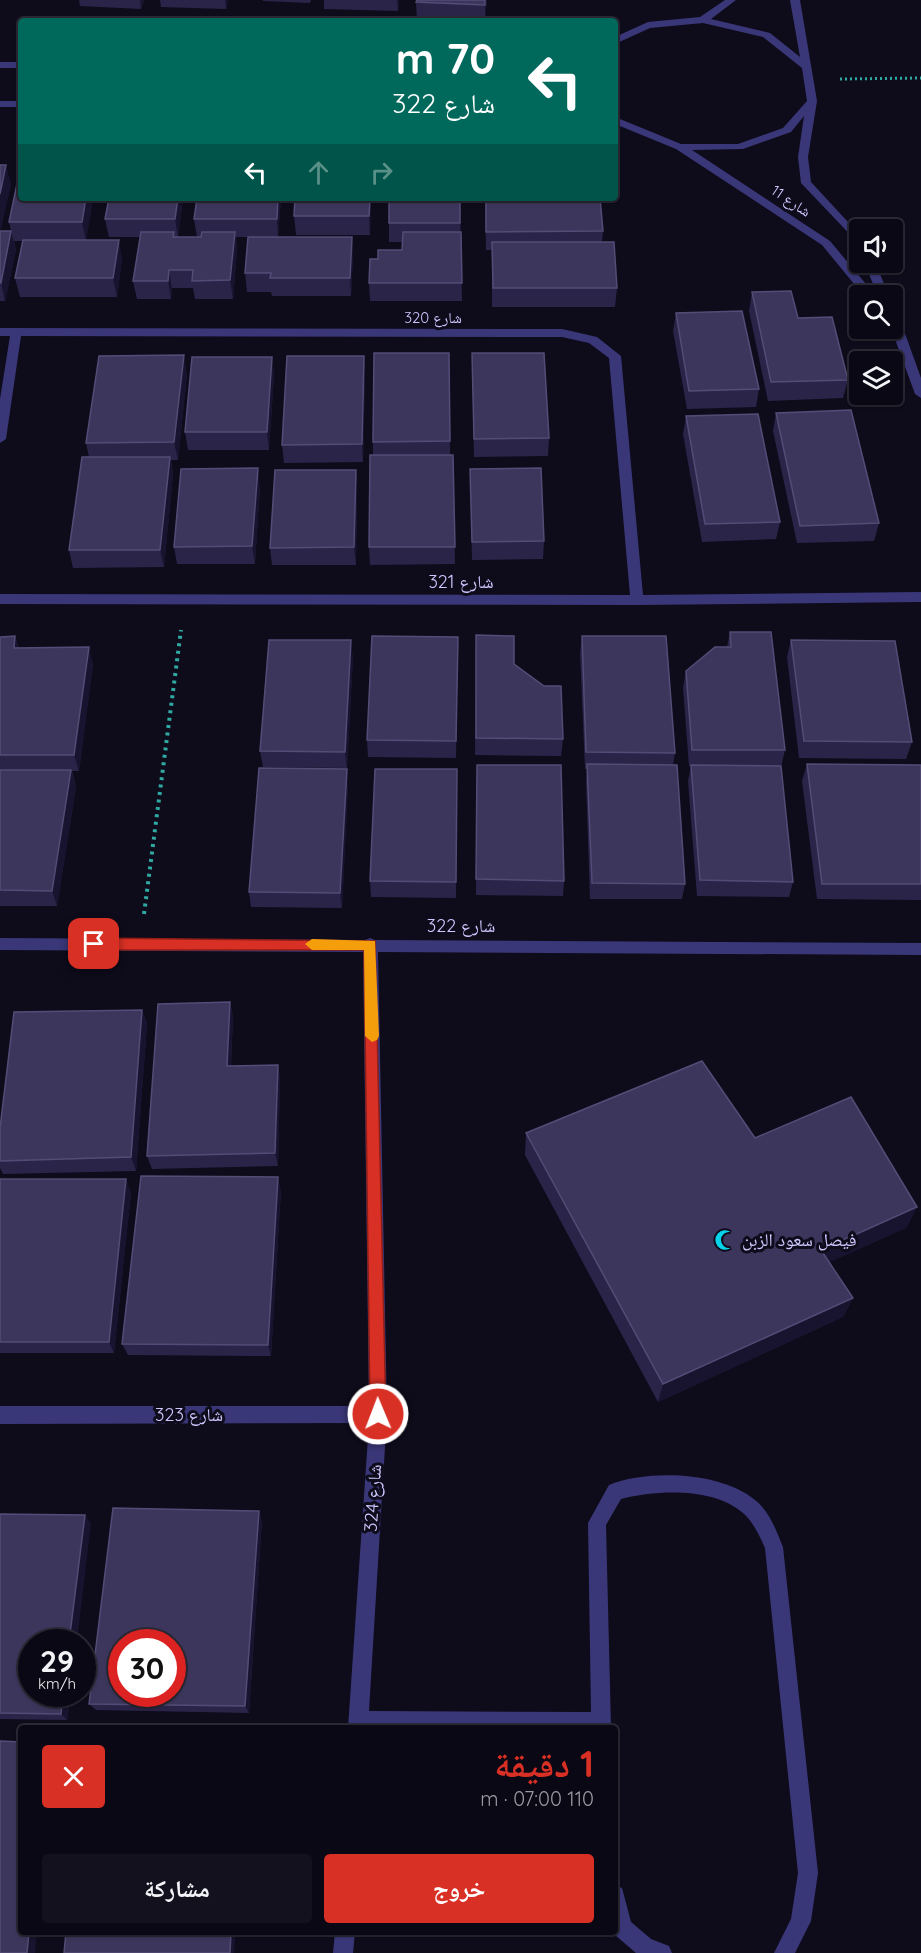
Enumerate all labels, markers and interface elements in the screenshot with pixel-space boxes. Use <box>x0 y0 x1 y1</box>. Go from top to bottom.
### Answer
text: 70 m <box>396 32 495 85</box>
icon: left <box>516 42 594 120</box>
text: شارع 322 <box>392 86 495 120</box>
icon: left <box>239 156 272 189</box>
icon: ahead <box>302 156 335 189</box>
icon: right <box>365 156 398 189</box>
street label: شارع 11 <box>767 180 815 222</box>
map controls <box>849 219 903 405</box>
button: sound <box>849 219 903 273</box>
button: search <box>849 285 903 339</box>
street label: شارع 320 <box>404 308 462 328</box>
button: layers <box>849 351 903 405</box>
street label: شارع 321 <box>428 570 494 593</box>
street label: شارع 322 <box>427 914 495 937</box>
pin <box>68 918 119 969</box>
icon: arrive <box>77 927 110 960</box>
mosque icon: فيصل سعود الزبن <box>713 1228 737 1252</box>
place label: فيصل سعود الزبن <box>742 1228 857 1251</box>
position arrow <box>346 1382 410 1446</box>
street label: شارع 323 <box>155 1403 223 1426</box>
street label: شارع 324 <box>359 1463 386 1533</box>
speed limit sign: 30 <box>108 1629 186 1707</box>
text: 29 <box>40 1642 74 1680</box>
text: km/h <box>38 1674 76 1693</box>
text: 1 دقيقة <box>494 1741 594 1786</box>
button: close <box>42 1745 105 1808</box>
text: 110 m · 07:00 <box>480 1786 594 1811</box>
button: مشاركة <box>42 1854 312 1923</box>
button: خروج <box>324 1854 594 1923</box>

